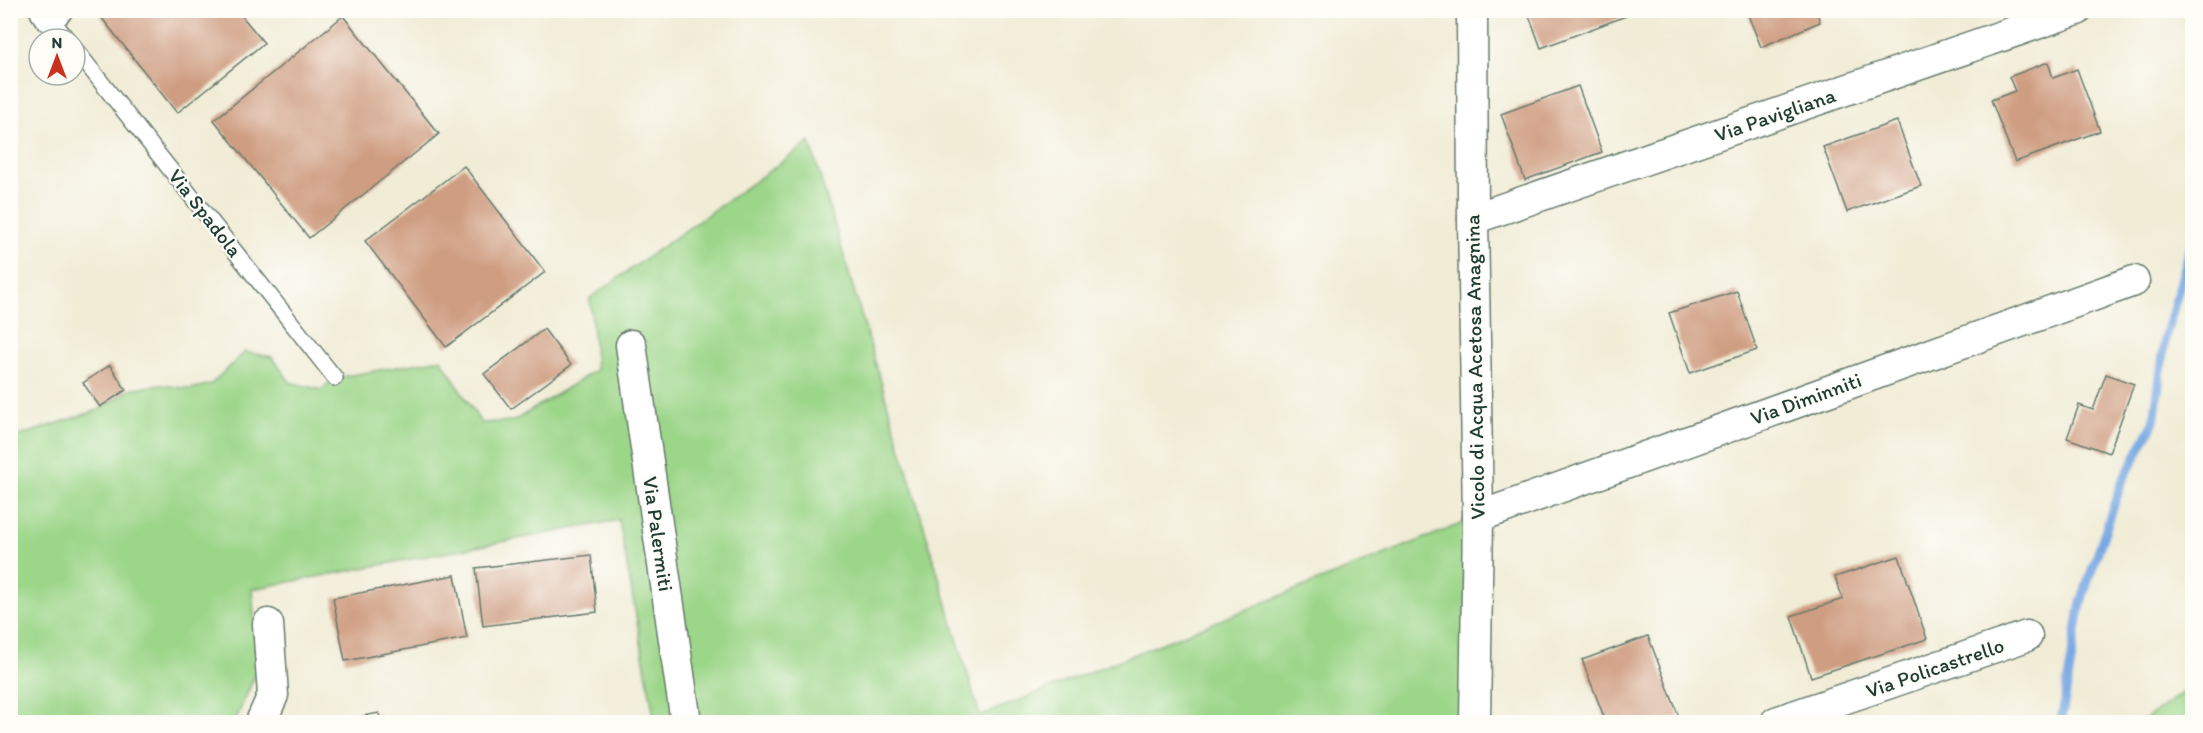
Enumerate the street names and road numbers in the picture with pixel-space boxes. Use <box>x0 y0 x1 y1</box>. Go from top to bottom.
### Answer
street label: Via Pavigliana <box>1711 82 1839 147</box>
street label: Via Spadola <box>163 164 248 262</box>
street label: Vicolo di Acqua Acetosa Anagnina <box>1459 214 1490 520</box>
street label: Via Diminniti <box>1747 367 1865 430</box>
street label: Via Palermiti <box>638 475 679 593</box>
street label: Via Policastrello <box>1862 632 2007 703</box>

